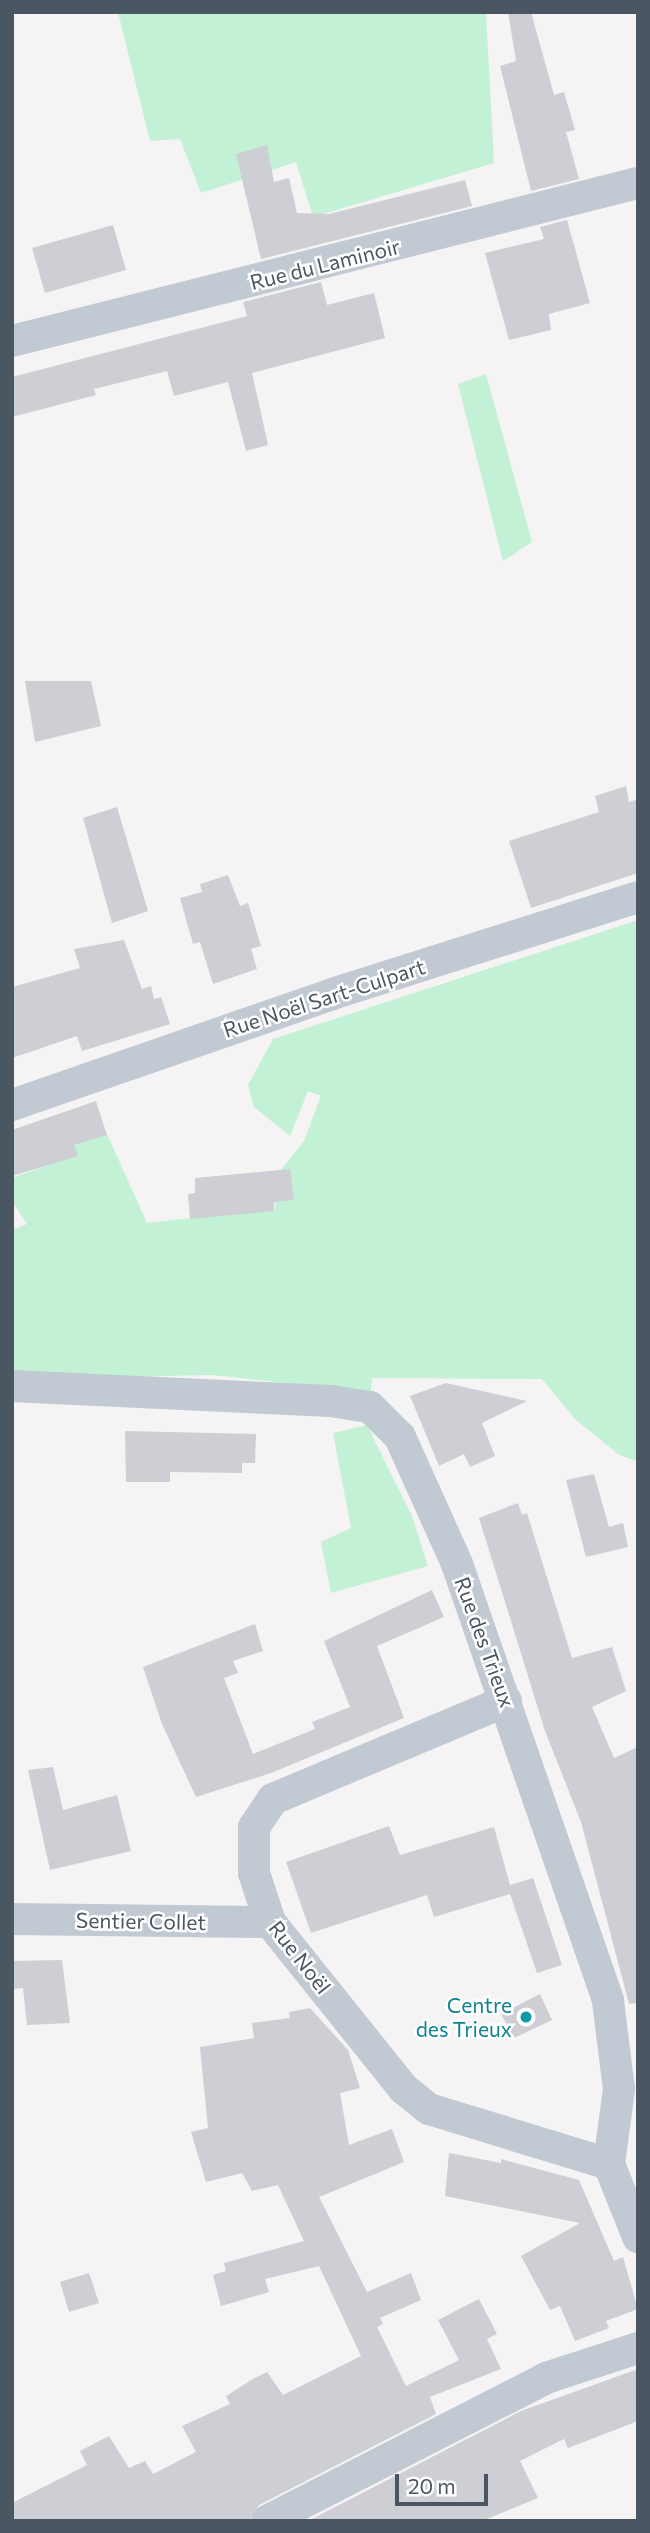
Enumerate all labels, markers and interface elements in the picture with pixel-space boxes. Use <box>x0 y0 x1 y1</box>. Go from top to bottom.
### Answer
street label: Rue du Laminoir <box>247 233 403 295</box>
street label: Rue Noël Sart-Culpart <box>220 953 428 1043</box>
street label: Rue des Trieux <box>450 1573 520 1711</box>
street label: Sentier Collet <box>76 1907 206 1935</box>
street label: Rue Noël <box>264 1916 336 1998</box>
place label: Centre des Trieux <box>416 1992 512 2042</box>
marker: Centre des Trieux <box>518 2009 534 2025</box>
scale bar <box>398 2460 491 2504</box>
text: 20 m <box>408 2473 456 2498</box>

